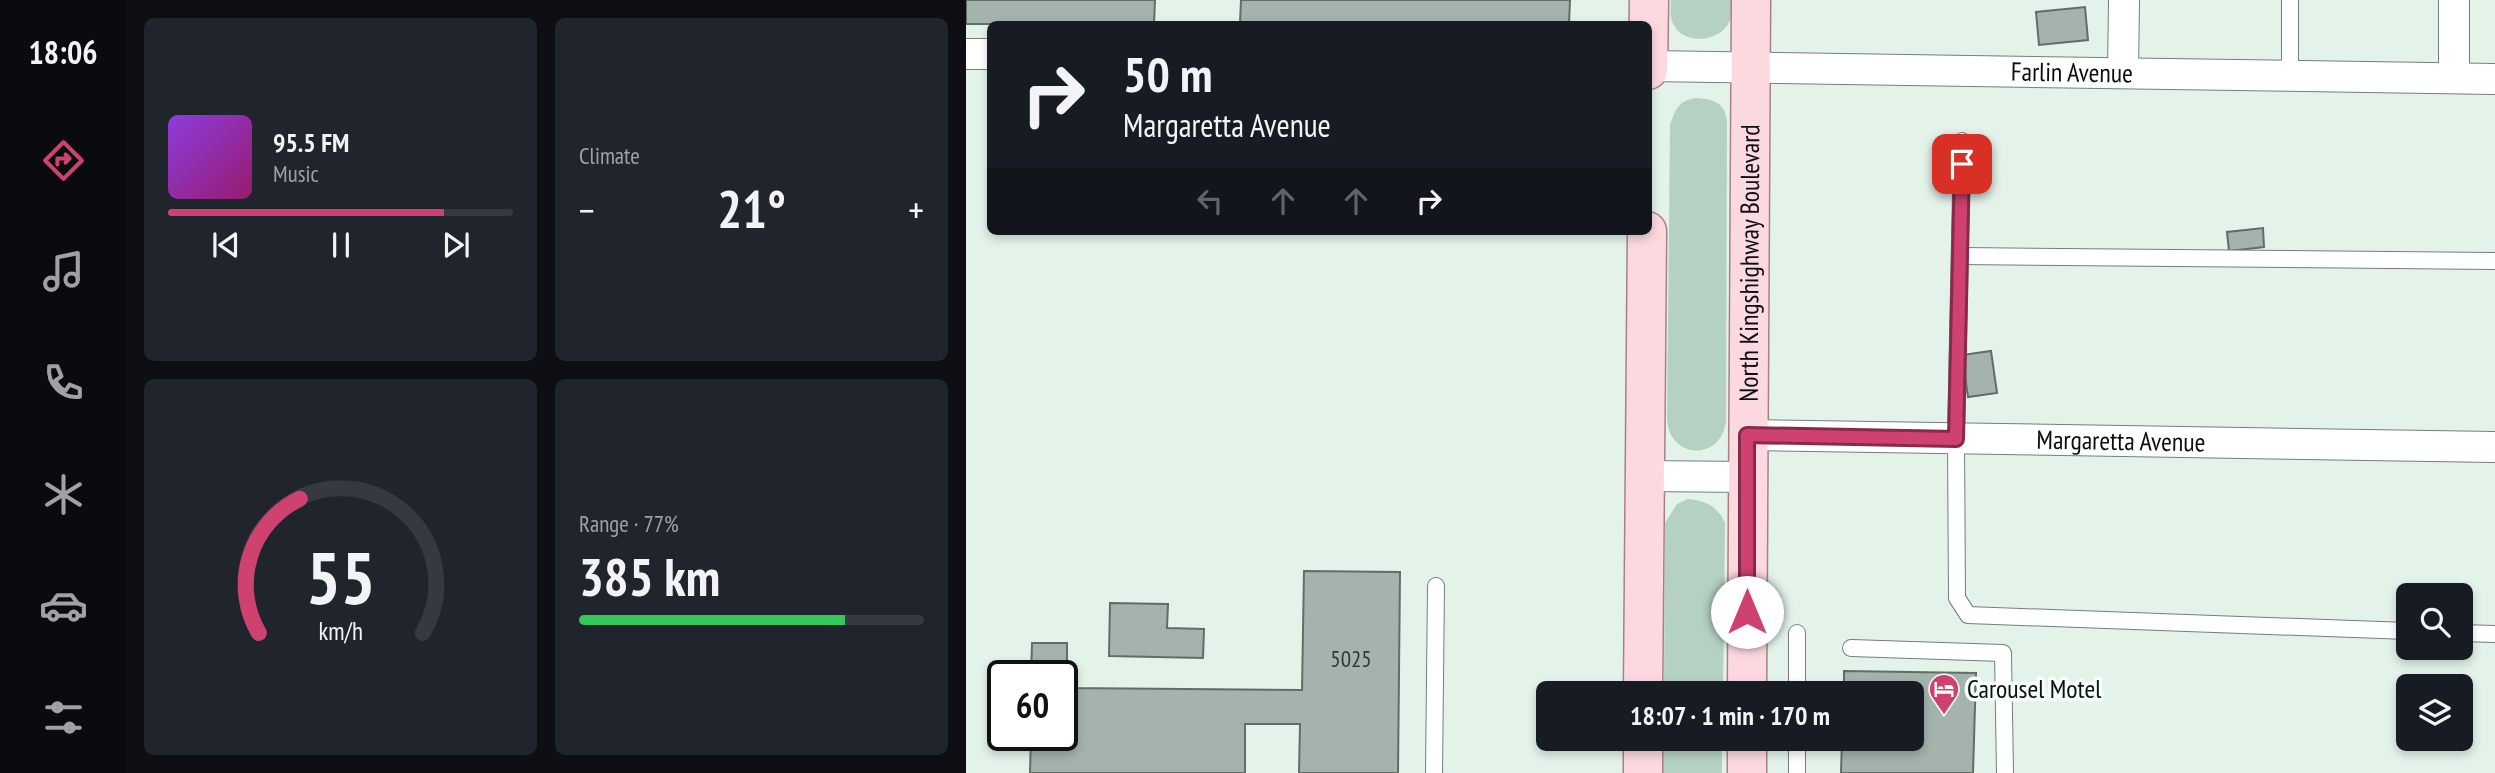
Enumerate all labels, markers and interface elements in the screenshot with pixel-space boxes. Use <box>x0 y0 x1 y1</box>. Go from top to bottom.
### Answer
text: 18:06 <box>28 31 98 73</box>
text: 50 m <box>1123 42 1212 106</box>
icon: right <box>1008 49 1099 140</box>
street label: Farlin Avenue <box>2011 55 2133 89</box>
text: Margaretta Avenue <box>1123 104 1331 146</box>
street label: North Kingshighway Boulevard <box>1732 124 1766 402</box>
text: 95.5 FM <box>273 126 349 159</box>
pin <box>1932 134 1992 194</box>
icon: directions <box>39 136 88 185</box>
text: Climate <box>579 141 640 170</box>
icon: arrive <box>1943 145 1981 183</box>
text: Music <box>273 159 319 188</box>
text: 21° <box>717 175 786 242</box>
icon: left <box>1191 182 1229 220</box>
icon: ahead <box>1264 182 1302 220</box>
icon: ahead <box>1337 182 1375 220</box>
icon: right <box>1410 182 1448 220</box>
text: − <box>579 185 595 234</box>
text: + <box>908 185 924 234</box>
icon: previous <box>207 226 245 264</box>
icon: pause <box>322 226 360 264</box>
icon: next <box>437 226 475 264</box>
icon: music <box>39 247 88 296</box>
icon: phone <box>39 358 88 407</box>
street label: Margaretta Avenue <box>2036 423 2206 458</box>
icon: climate <box>39 470 88 519</box>
text: Range · 77% <box>579 509 679 538</box>
text: 55 <box>306 529 375 623</box>
text: 385 km <box>579 543 720 610</box>
position arrow <box>1710 575 1784 649</box>
icon: car <box>39 581 88 630</box>
map controls <box>2396 583 2473 751</box>
button: search <box>2396 583 2473 660</box>
text: km/h <box>318 615 363 647</box>
house number: 5025 <box>1330 644 1372 673</box>
speed limit sign: 60 <box>987 660 1078 751</box>
hotel icon: Carousel Motel <box>1927 672 1961 716</box>
place label: Carousel Motel <box>1967 672 2101 705</box>
button: layers <box>2396 674 2473 751</box>
icon: filters <box>39 693 88 742</box>
text: 18:07 · 1 min · 170 m <box>1630 699 1830 732</box>

